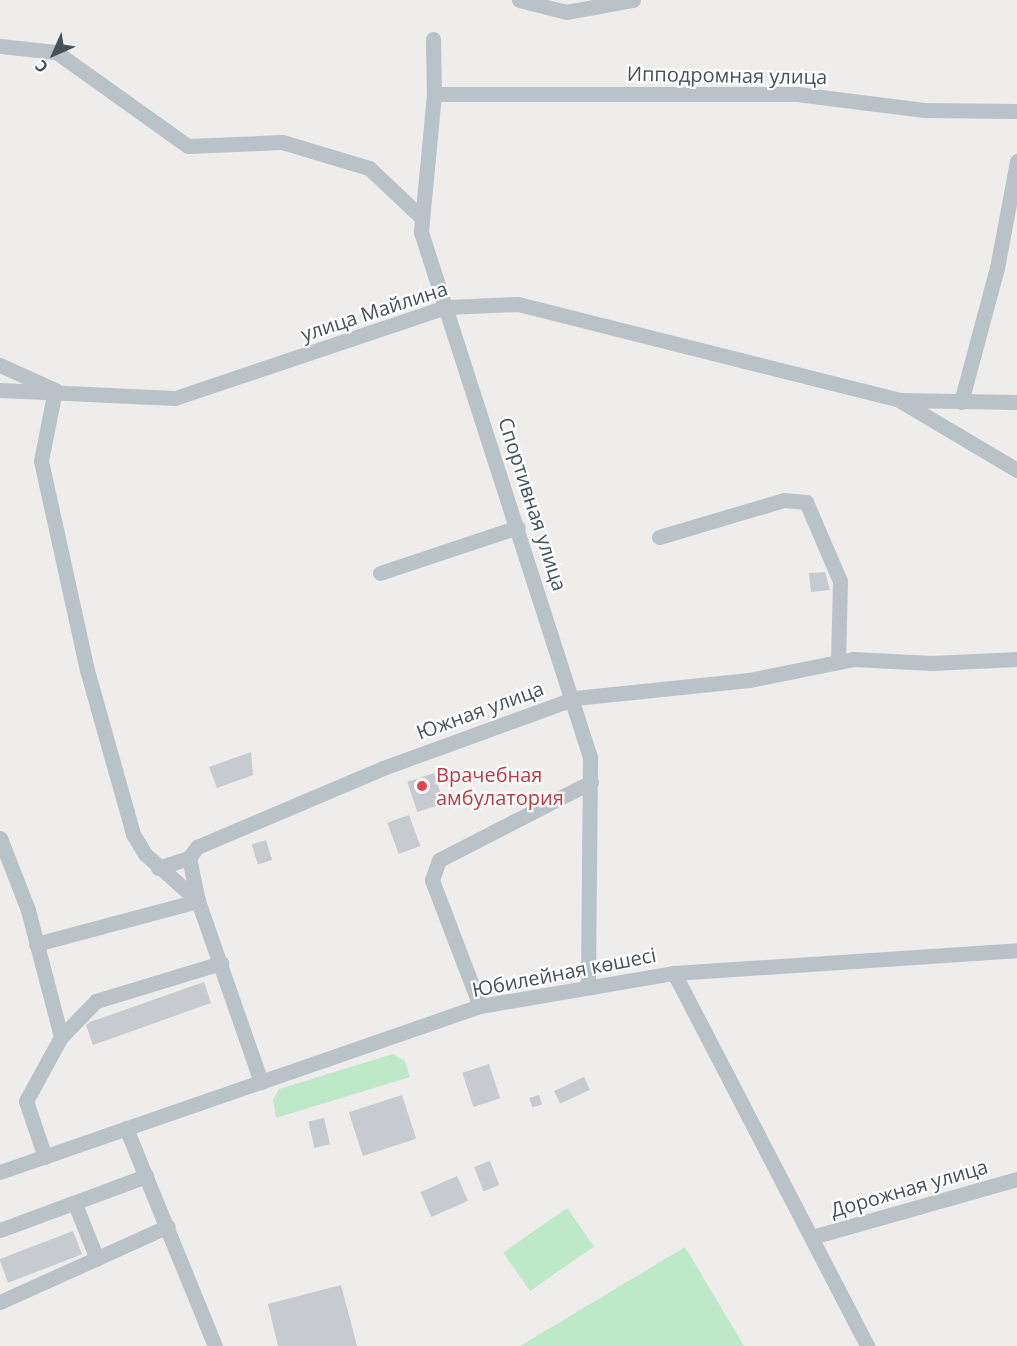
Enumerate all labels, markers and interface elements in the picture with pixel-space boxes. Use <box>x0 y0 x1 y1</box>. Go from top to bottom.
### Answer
north arrow <box>24 24 84 84</box>
text: С <box>30 55 53 78</box>
street label: Ипподромная улица <box>627 61 827 89</box>
street label: улица Майлина <box>298 276 450 346</box>
street label: Спортивная улица <box>494 414 572 594</box>
street label: Южная улица <box>413 676 547 744</box>
place label: Врачебная амбулатория <box>436 762 564 809</box>
marker: Врачебная амбулатория <box>413 777 431 795</box>
street label: Юбилейная көшесі <box>470 942 658 1002</box>
street label: Дорожная улица <box>828 1154 990 1222</box>

